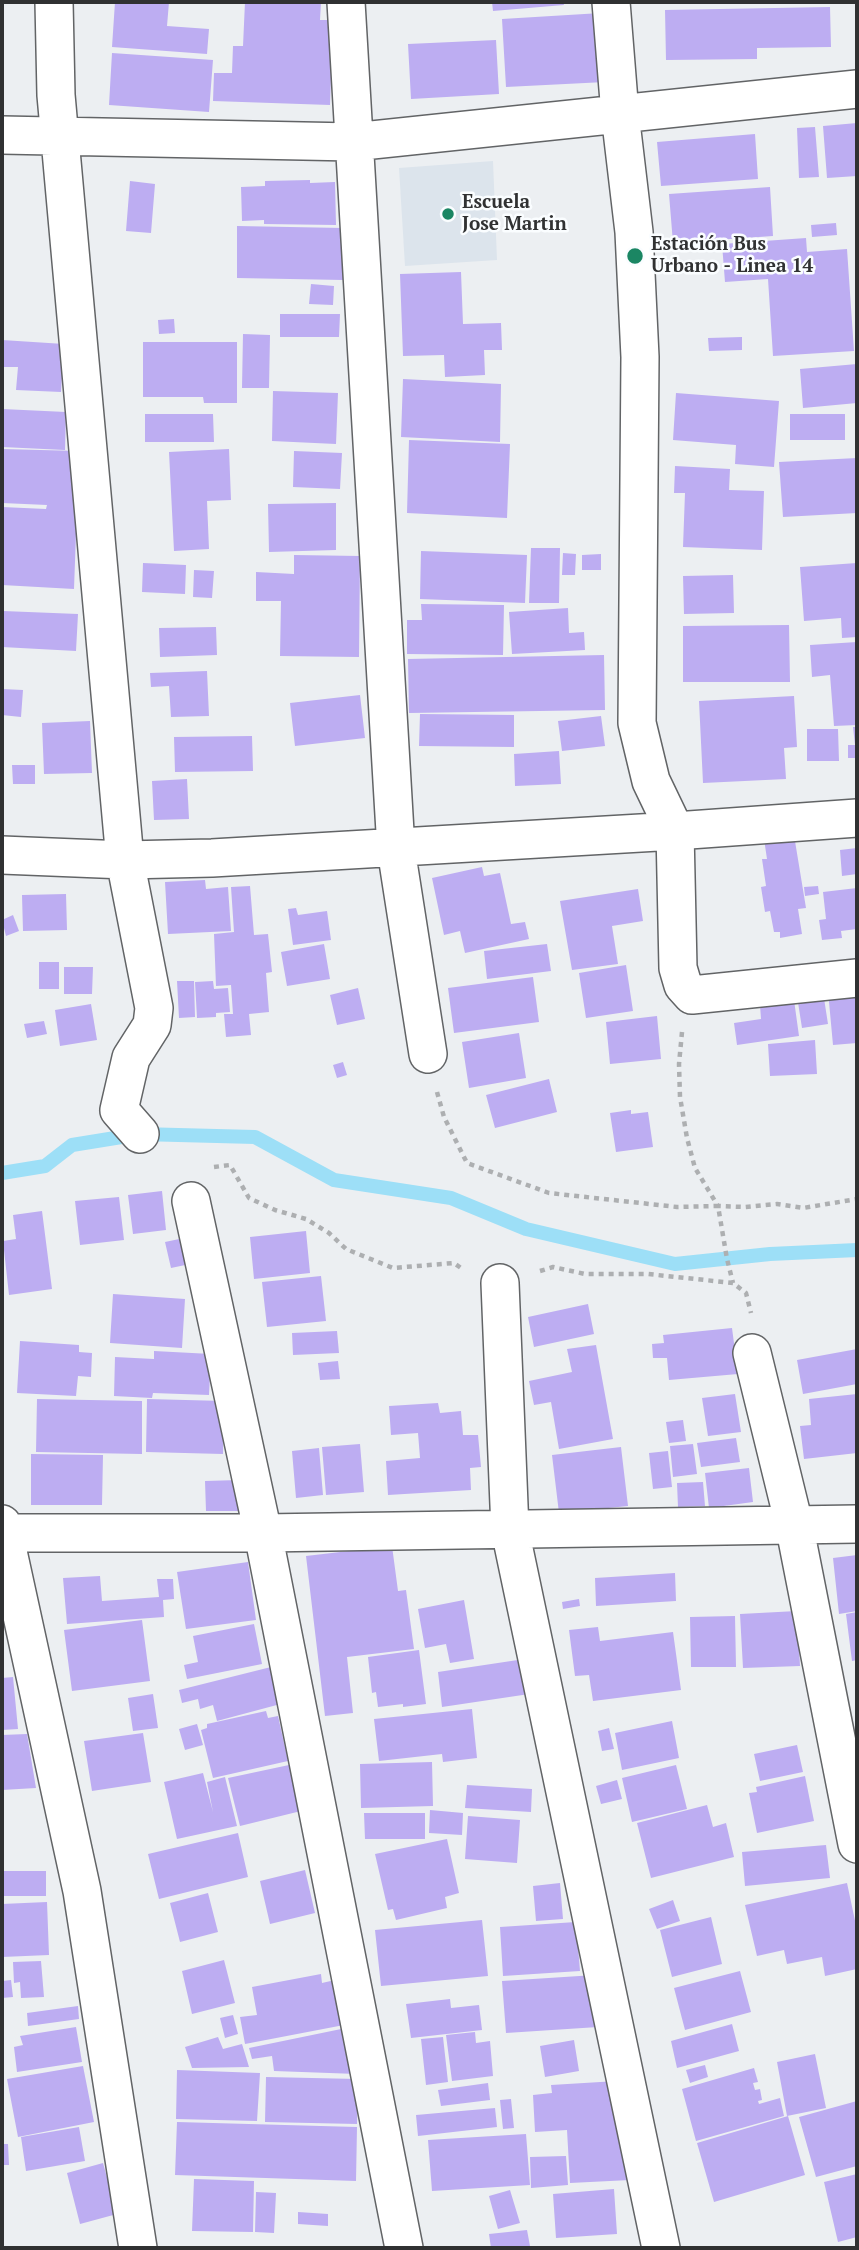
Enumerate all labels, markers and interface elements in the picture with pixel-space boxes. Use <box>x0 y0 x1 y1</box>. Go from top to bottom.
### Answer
place label: Escuela Jose Martin <box>462 192 567 236</box>
marker: Escuela Jose Martin <box>440 206 456 222</box>
place label: Estación Bus Urbano - Linea 14 <box>651 234 813 278</box>
marker: Estación Bus Urbano - Linea 14 <box>625 246 645 266</box>

